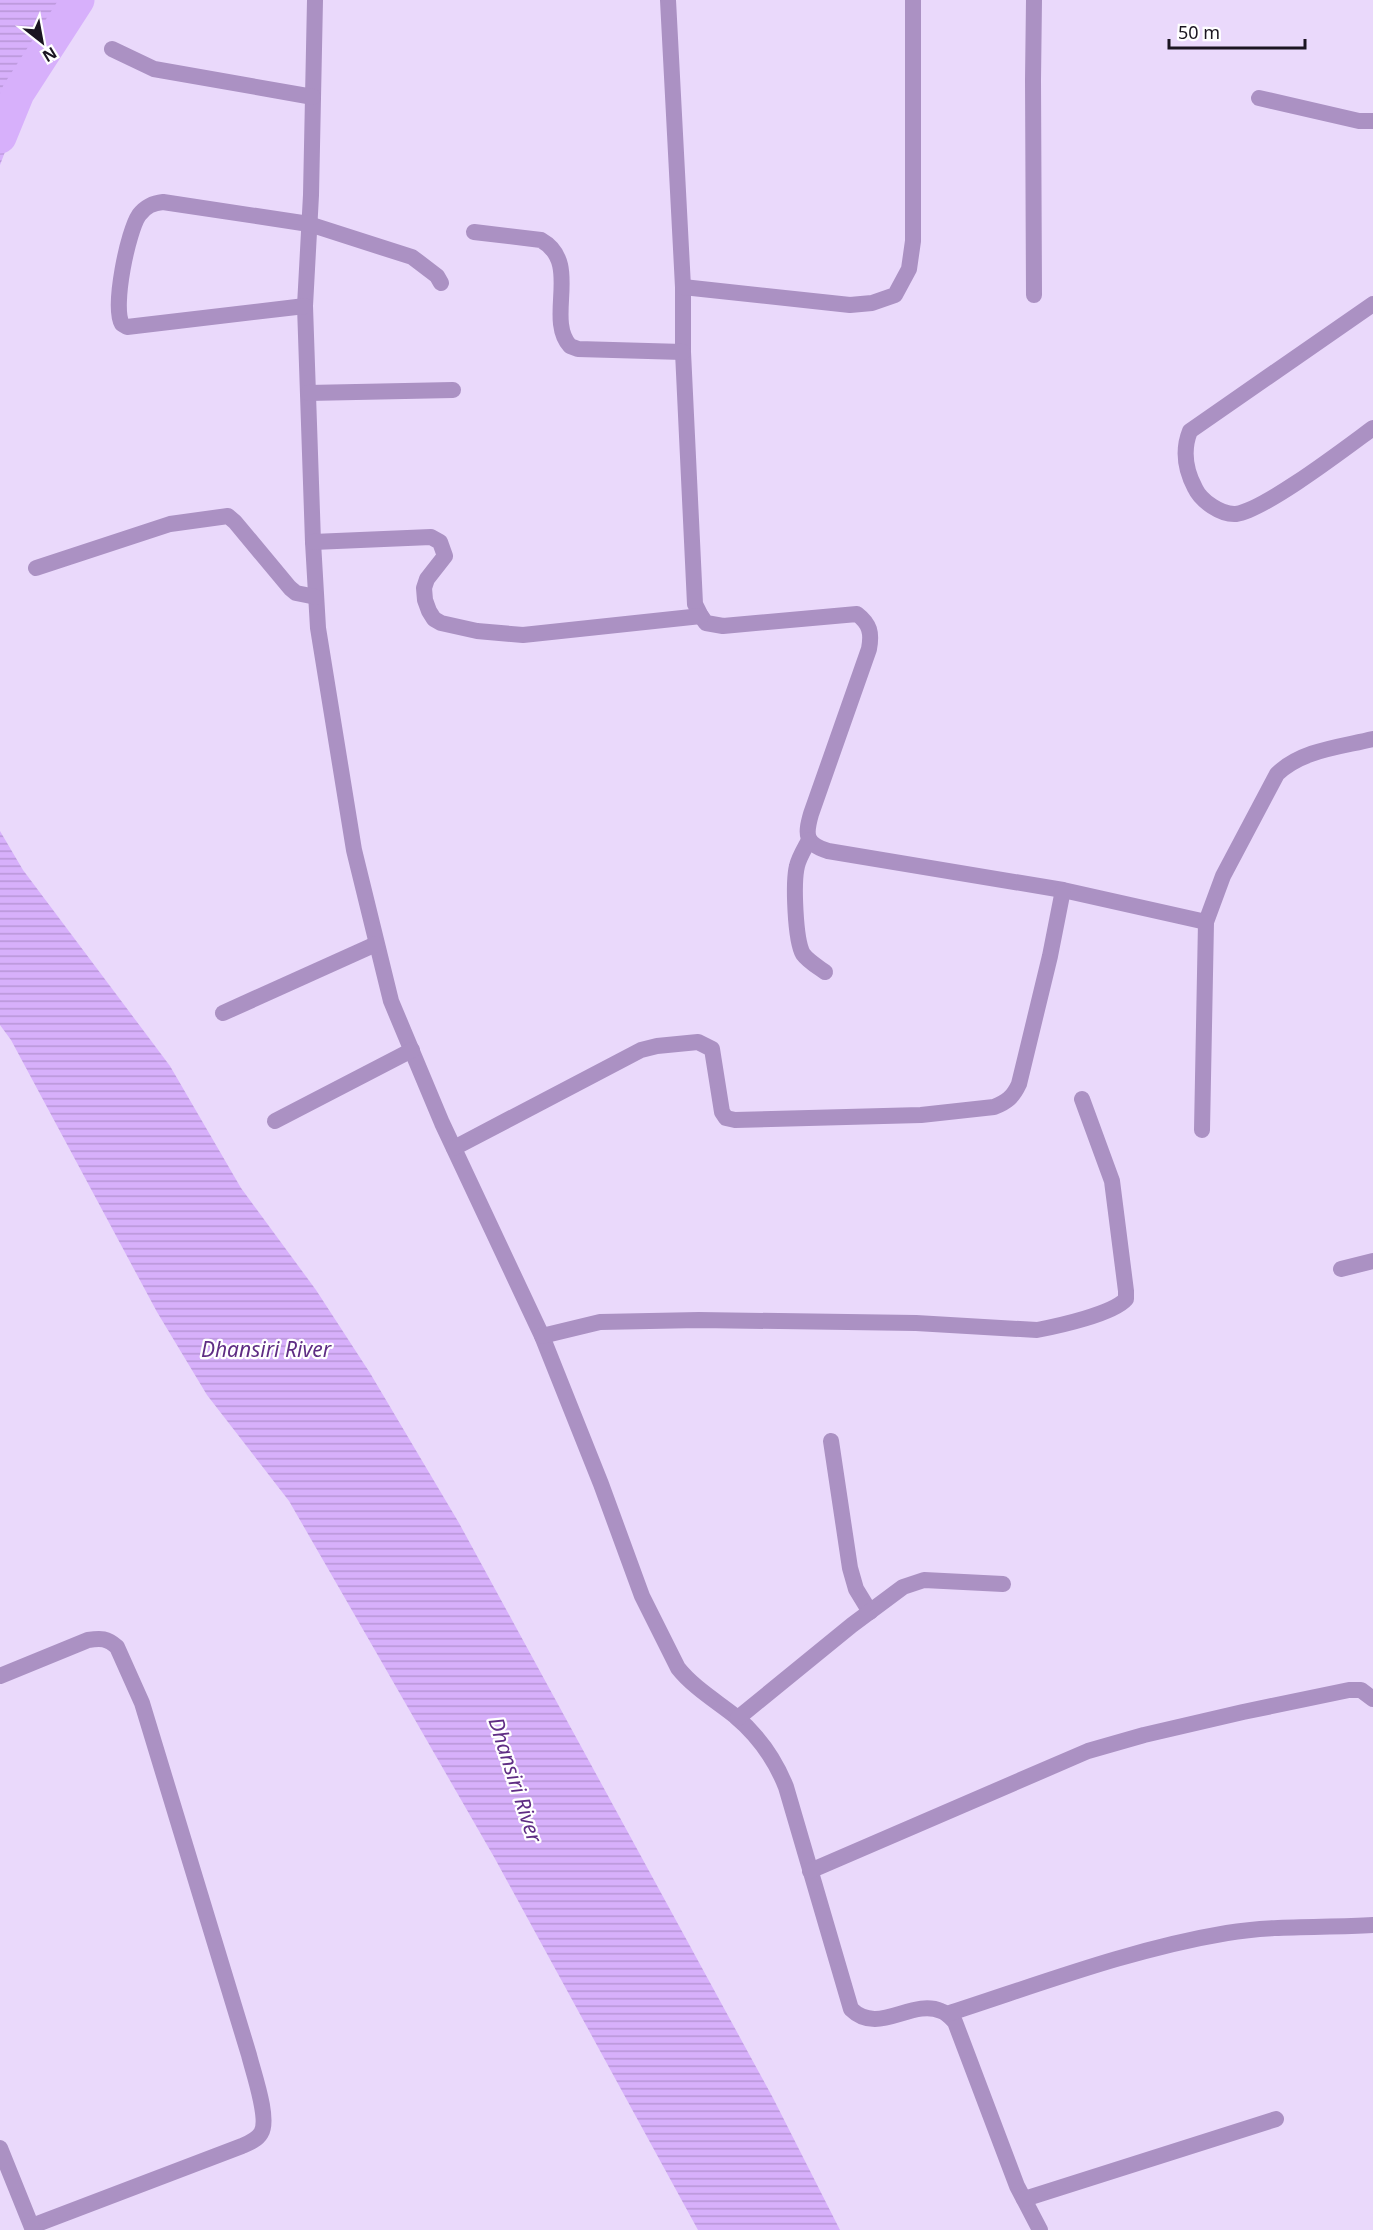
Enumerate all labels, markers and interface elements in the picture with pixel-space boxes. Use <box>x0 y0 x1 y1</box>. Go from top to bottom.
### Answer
north arrow <box>12 12 72 72</box>
scale bar <box>1169 12 1306 50</box>
text: 50 m <box>1178 20 1220 44</box>
text: N <box>38 42 61 68</box>
water label: Dhansiri River <box>201 1335 333 1363</box>
water label: Dhansiri River <box>483 1714 550 1847</box>

